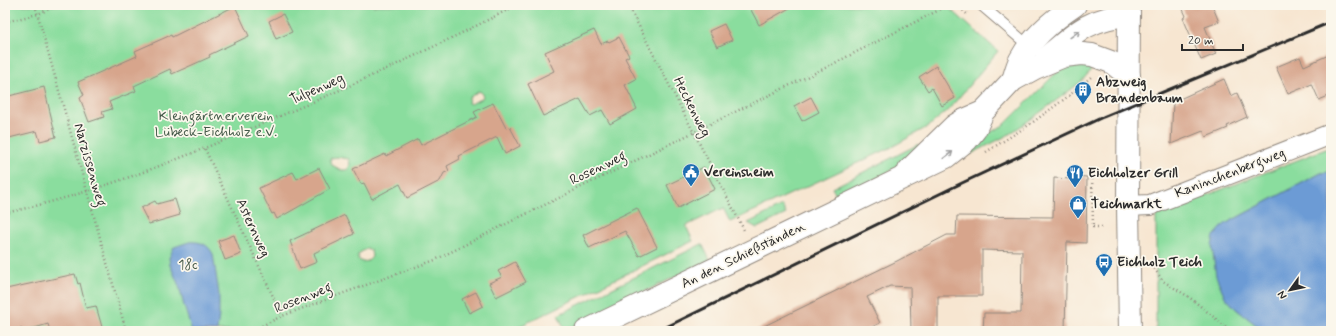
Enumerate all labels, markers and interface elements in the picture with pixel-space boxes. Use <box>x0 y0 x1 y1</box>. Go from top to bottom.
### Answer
scale bar <box>1182 26 1243 52</box>
one-way arrow <box>1069 30 1080 38</box>
text: 20 m <box>1188 33 1214 49</box>
street label: Tulpenweg <box>287 69 347 110</box>
place label: Abzweig Brandenbaum <box>1096 73 1183 107</box>
street label: Heckenweg <box>668 74 715 141</box>
building icon: Abzweig Brandenbaum <box>1073 80 1093 105</box>
park label: Kleingärtnerverein Lübeck-Eichholz e.V. <box>155 107 277 141</box>
street label: Narzissenweg <box>68 121 110 209</box>
street label: Kaninchenbergweg <box>1172 144 1288 204</box>
street label: Rosenweg <box>567 147 630 191</box>
one-way arrow <box>943 151 954 159</box>
public building icon: Vereinsheim <box>681 162 701 187</box>
place label: Vereinsheim <box>704 163 774 181</box>
restaurant icon: Eichholzer Grill <box>1065 163 1085 188</box>
place label: Eichholzer Grill <box>1088 164 1178 182</box>
shop icon: Teichmarkt <box>1068 194 1088 219</box>
place label: Teichmarkt <box>1091 195 1163 213</box>
street label: Asternweg <box>232 196 274 260</box>
street label: An den Schießständen <box>678 217 808 293</box>
bus stop icon: Eichholz Teich <box>1094 252 1114 277</box>
place label: Eichholz Teich <box>1117 253 1202 271</box>
park label: 18c <box>178 256 198 274</box>
north arrow <box>1270 270 1310 310</box>
street label: Rosenweg <box>272 278 335 320</box>
text: N <box>1275 288 1290 302</box>

